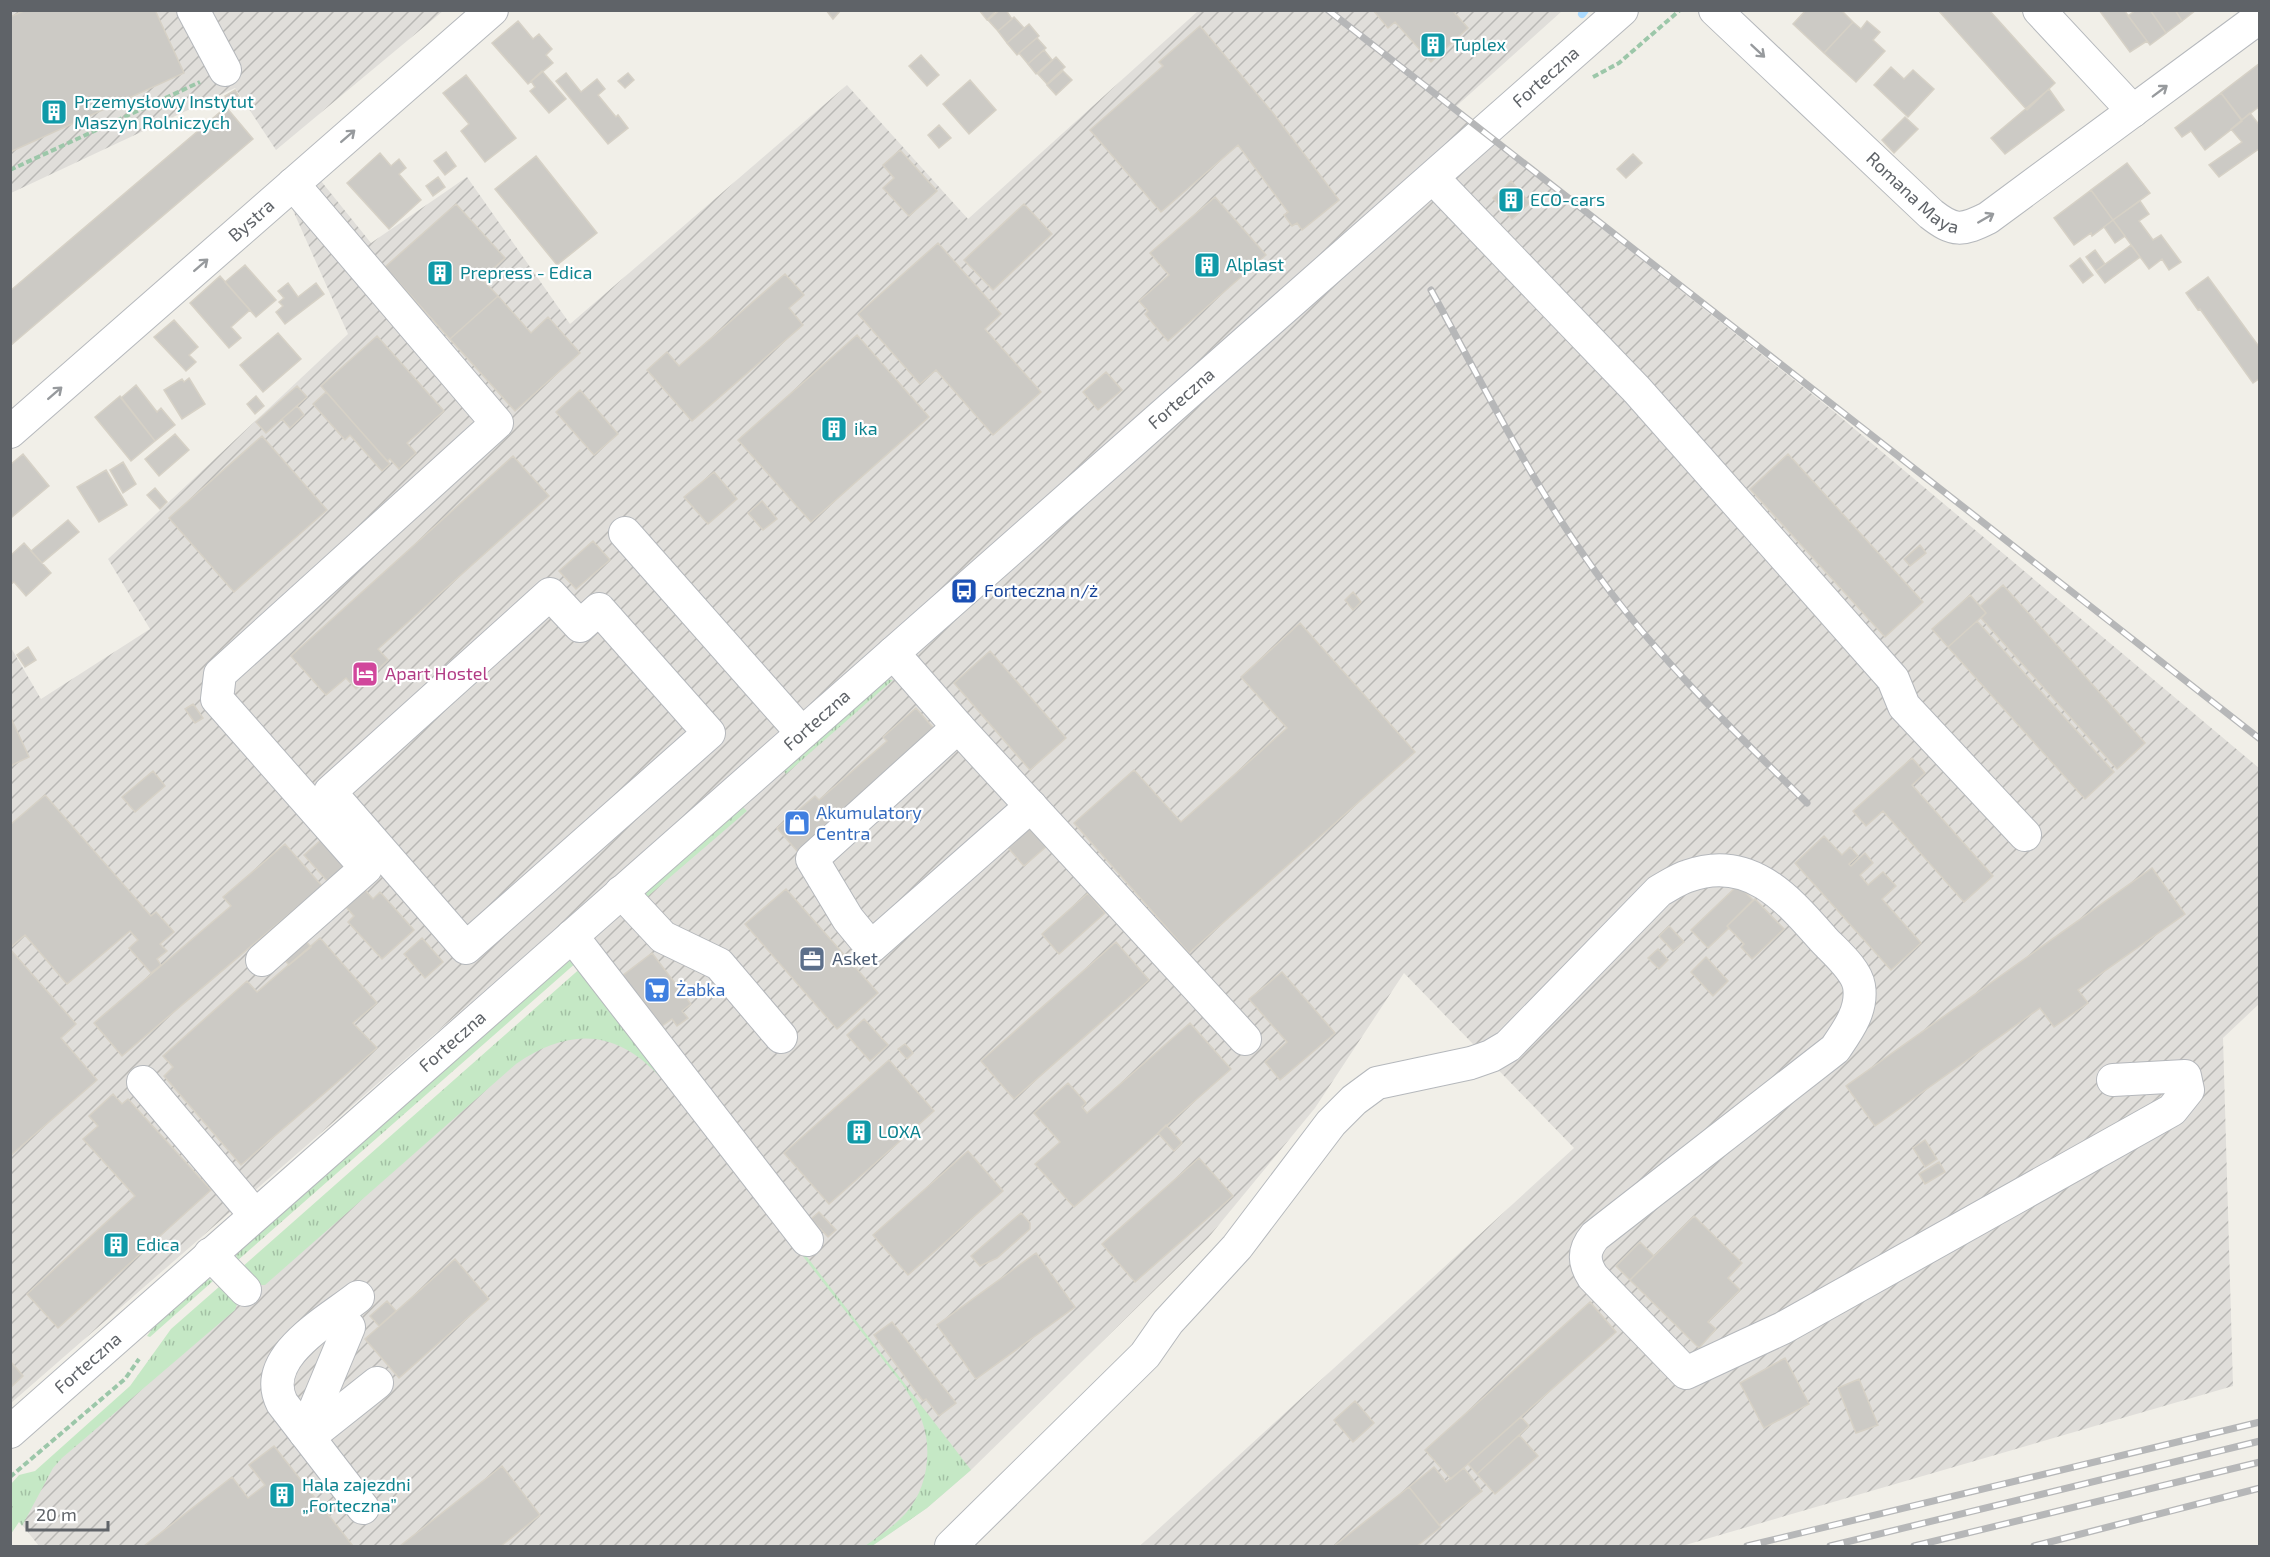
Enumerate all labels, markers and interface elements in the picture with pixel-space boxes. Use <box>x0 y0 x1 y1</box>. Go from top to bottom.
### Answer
building icon: Tuplex <box>1418 30 1448 60</box>
place label: Tuplex <box>1452 33 1507 55</box>
street label: Forteczna <box>1507 41 1583 112</box>
one-way arrow <box>1750 43 1765 58</box>
one-way arrow <box>2152 84 2168 97</box>
place label: Przemysłowy Instytut Maszyn Rolniczych <box>74 90 254 133</box>
building icon: Przemysłowy Instytut Maszyn Rolniczych <box>39 97 69 127</box>
one-way arrow <box>340 129 355 143</box>
street label: Romana Maya <box>1862 147 1961 238</box>
building icon: ECO-cars <box>1496 185 1526 215</box>
place label: ECO-cars <box>1530 188 1605 210</box>
street label: Bystra <box>223 194 278 246</box>
one-way arrow <box>1977 212 1994 224</box>
building icon: Alplast <box>1192 250 1222 280</box>
place label: Alplast <box>1226 253 1284 275</box>
one-way arrow <box>193 258 208 272</box>
building icon: Prepress - Edica <box>425 258 455 288</box>
place label: Prepress - Edica <box>460 261 592 283</box>
street label: Forteczna <box>1143 363 1219 433</box>
one-way arrow <box>47 386 62 400</box>
building icon: ika <box>819 414 849 444</box>
place label: ika <box>854 417 878 439</box>
bus stop icon: Forteczna n/ż <box>949 576 979 606</box>
place label: Forteczna n/ż <box>984 579 1098 601</box>
hotel icon: Apart Hostel <box>350 659 380 689</box>
place label: Apart Hostel <box>385 662 489 684</box>
street label: Forteczna <box>778 684 854 755</box>
place label: Akumulatory Centra <box>816 801 922 844</box>
shop icon: Akumulatory Centra <box>782 808 812 838</box>
office icon: Asket <box>797 944 827 974</box>
place label: Asket <box>832 947 878 969</box>
supermarket icon: Żabka <box>642 975 672 1005</box>
place label: Żabka <box>676 978 725 1000</box>
street label: Forteczna <box>414 1006 490 1076</box>
building icon: LOXA <box>844 1117 874 1147</box>
place label: LOXA <box>878 1120 922 1142</box>
building icon: Edica <box>101 1230 131 1260</box>
place label: Edica <box>136 1233 180 1255</box>
street label: Forteczna <box>49 1327 125 1398</box>
place label: Hala zajezdni „Forteczna” <box>302 1473 411 1516</box>
building icon: Hala zajezdni „Forteczna” <box>267 1480 297 1510</box>
scale bar <box>27 1494 108 1532</box>
text: 20 m <box>36 1503 77 1525</box>

